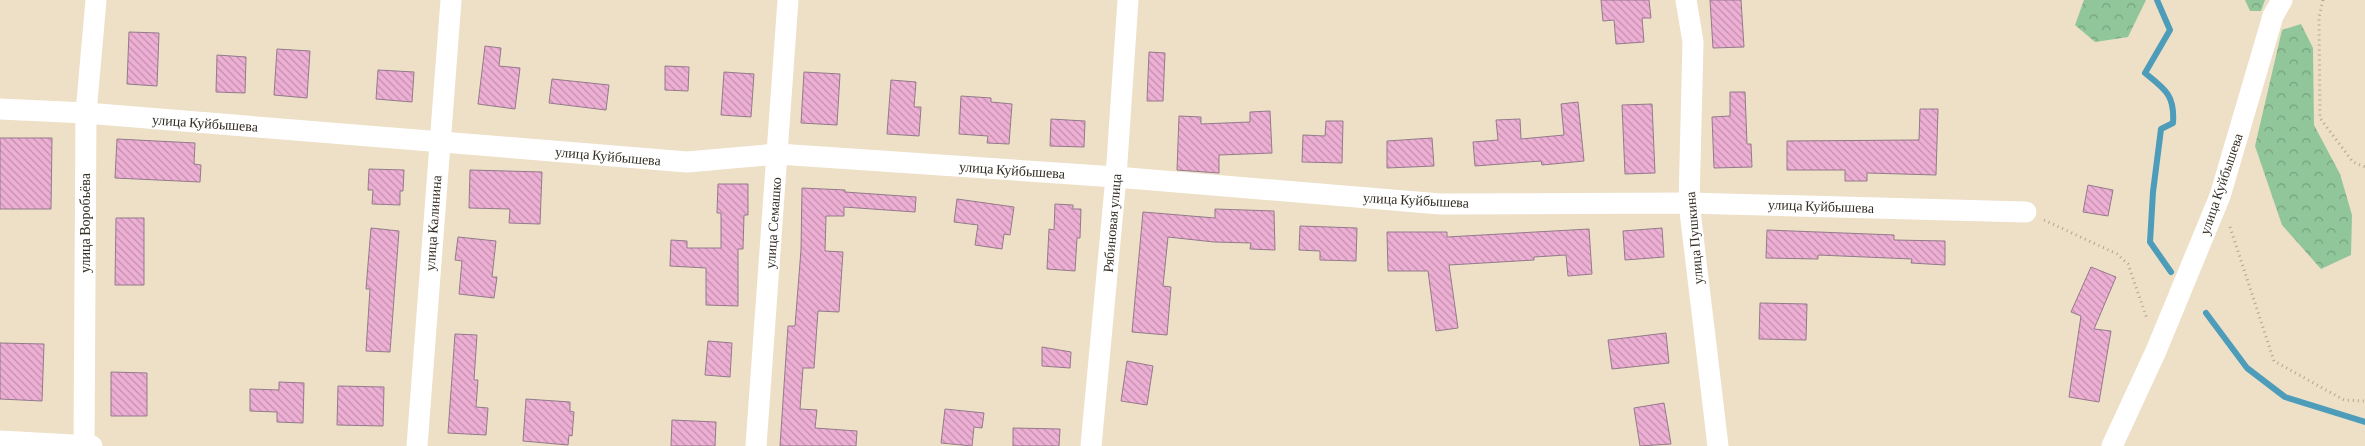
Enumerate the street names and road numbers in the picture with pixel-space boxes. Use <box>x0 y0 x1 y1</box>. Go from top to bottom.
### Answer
street label: улица Куйбышева <box>152 111 259 135</box>
street label: улица Куйбышева <box>2196 130 2246 237</box>
street label: улица Куйбышева <box>554 143 662 169</box>
street label: улица Куйбышева <box>959 158 1066 182</box>
street label: улица Воробьёва <box>77 172 93 273</box>
street label: Рябиновая улица <box>1100 172 1124 273</box>
street label: улица Калинина <box>422 174 444 271</box>
street label: улица Семашко <box>762 177 784 269</box>
street label: улица Куйбышева <box>1363 189 1470 211</box>
street label: улица Пушкина <box>1682 190 1706 285</box>
street label: улица Куйбышева <box>1768 196 1875 216</box>

